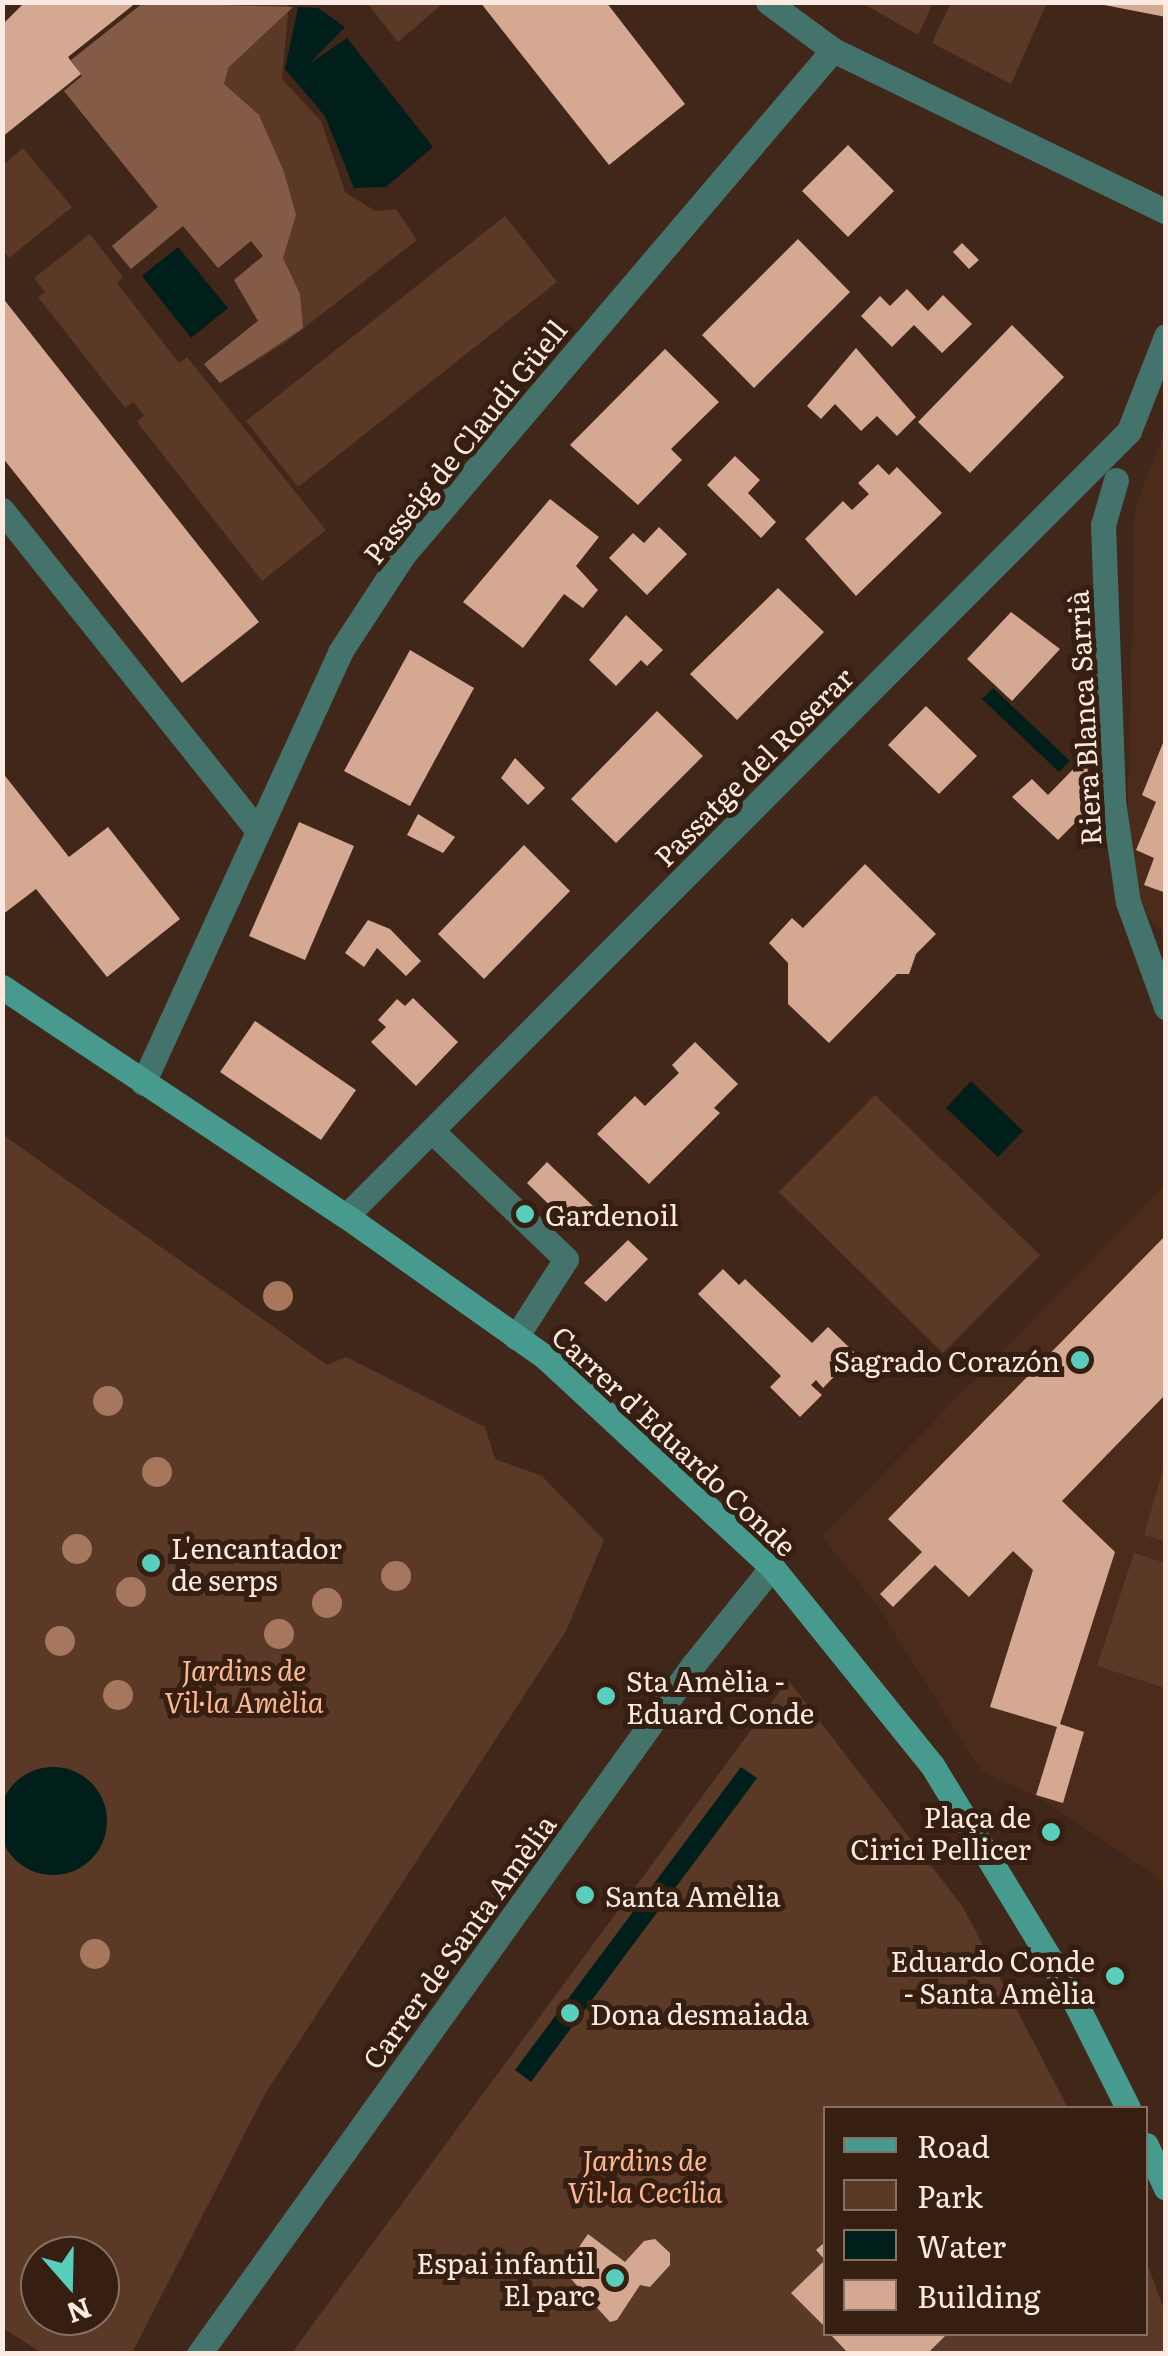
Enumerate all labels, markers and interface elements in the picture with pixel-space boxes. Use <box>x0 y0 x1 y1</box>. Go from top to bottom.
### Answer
street label: Passeig de Claudi Güell <box>355 312 573 570</box>
street label: Riera Blanca Sarrià <box>1060 589 1106 847</box>
street label: Passatge del Roserar <box>647 660 859 872</box>
place label: Gardenoil <box>545 1197 678 1231</box>
marker: Gardenoil <box>514 1203 536 1225</box>
street label: Carrer d'Eduardo Conde <box>546 1318 804 1562</box>
place label: Sagrado Corazón <box>833 1343 1060 1377</box>
marker: Sagrado Corazón <box>1069 1349 1091 1371</box>
place label: L'encantador de serps <box>171 1530 342 1596</box>
marker: L'encantador de serps <box>140 1552 162 1574</box>
park label: Jardins de Vil·la Amèlia <box>164 1652 324 1718</box>
place label: Sta Amèlia - Eduard Conde <box>626 1663 814 1729</box>
marker: Sta Amèlia - Eduard Conde <box>595 1685 617 1707</box>
place label: Plaça de Cirici Pellicer <box>850 1799 1031 1865</box>
street label: Carrer de Santa Amèlia <box>354 1807 562 2075</box>
marker: Plaça de Cirici Pellicer <box>1040 1821 1062 1843</box>
place label: Santa Amèlia <box>605 1878 781 1912</box>
marker: Santa Amèlia <box>574 1884 596 1906</box>
place label: Eduardo Conde - Santa Amèlia <box>891 1943 1095 2009</box>
marker: Eduardo Conde - Santa Amèlia <box>1104 1965 1126 1987</box>
place label: Dona desmaiada <box>590 1996 809 2030</box>
marker: Dona desmaiada <box>559 2002 581 2024</box>
legend <box>823 2106 1148 2336</box>
text: Road <box>917 2123 990 2167</box>
park label: Jardins de Vil·la Cecília <box>568 2142 722 2208</box>
text: Park <box>917 2173 983 2217</box>
text: Water <box>917 2223 1006 2267</box>
north arrow <box>20 2236 120 2336</box>
place label: Espai infantil El parc <box>416 2245 595 2311</box>
marker: Espai infantil El parc <box>604 2267 626 2289</box>
text: Building <box>917 2273 1041 2317</box>
text: N <box>61 2289 98 2336</box>

